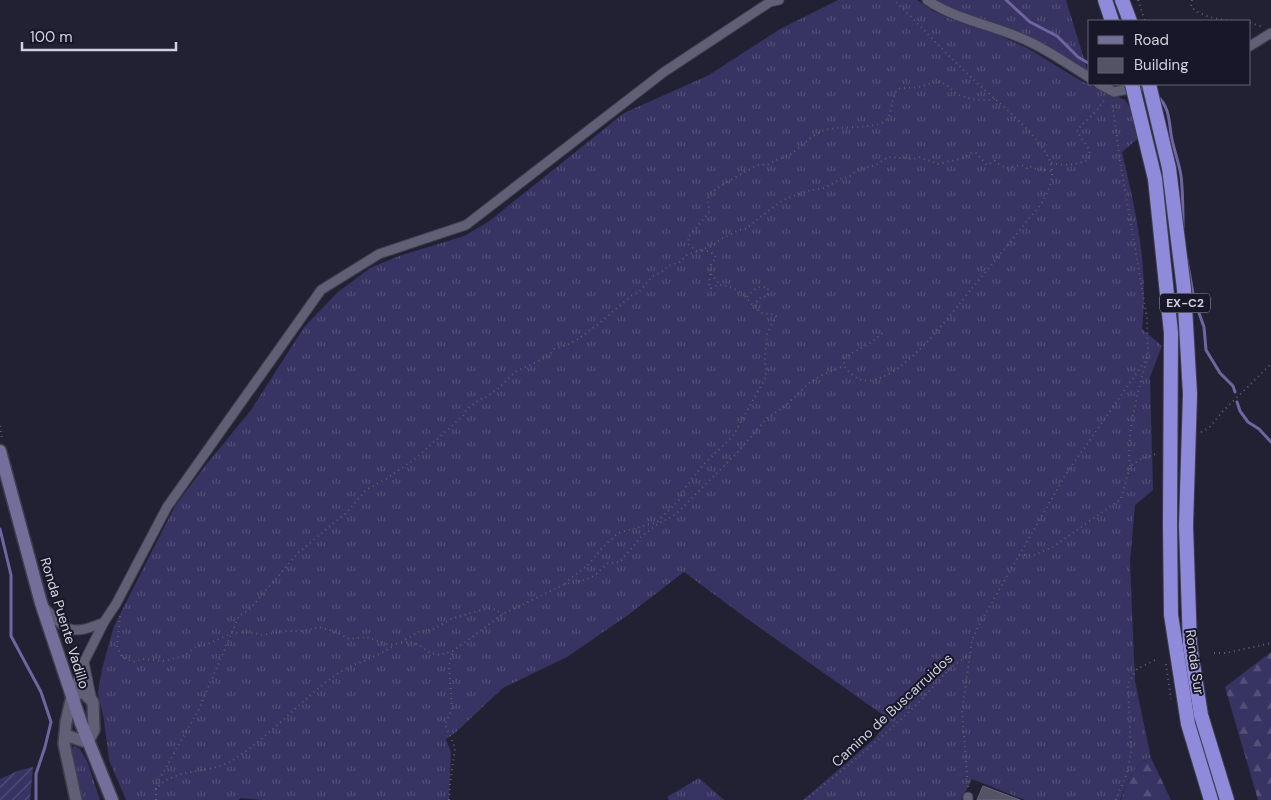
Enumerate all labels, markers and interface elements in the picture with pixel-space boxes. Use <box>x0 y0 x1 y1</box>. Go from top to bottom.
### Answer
scale bar <box>22 20 176 52</box>
legend <box>1088 20 1251 85</box>
text: 100 m <box>30 27 73 47</box>
text: Road <box>1134 30 1169 50</box>
text: Building <box>1134 55 1189 75</box>
road number: EX-C2 <box>1160 294 1210 312</box>
street label: Ronda Puente Vadillo <box>36 555 94 691</box>
street label: Ronda Sur <box>1182 628 1208 696</box>
street label: Camino de Buscarruidos <box>828 649 956 771</box>

